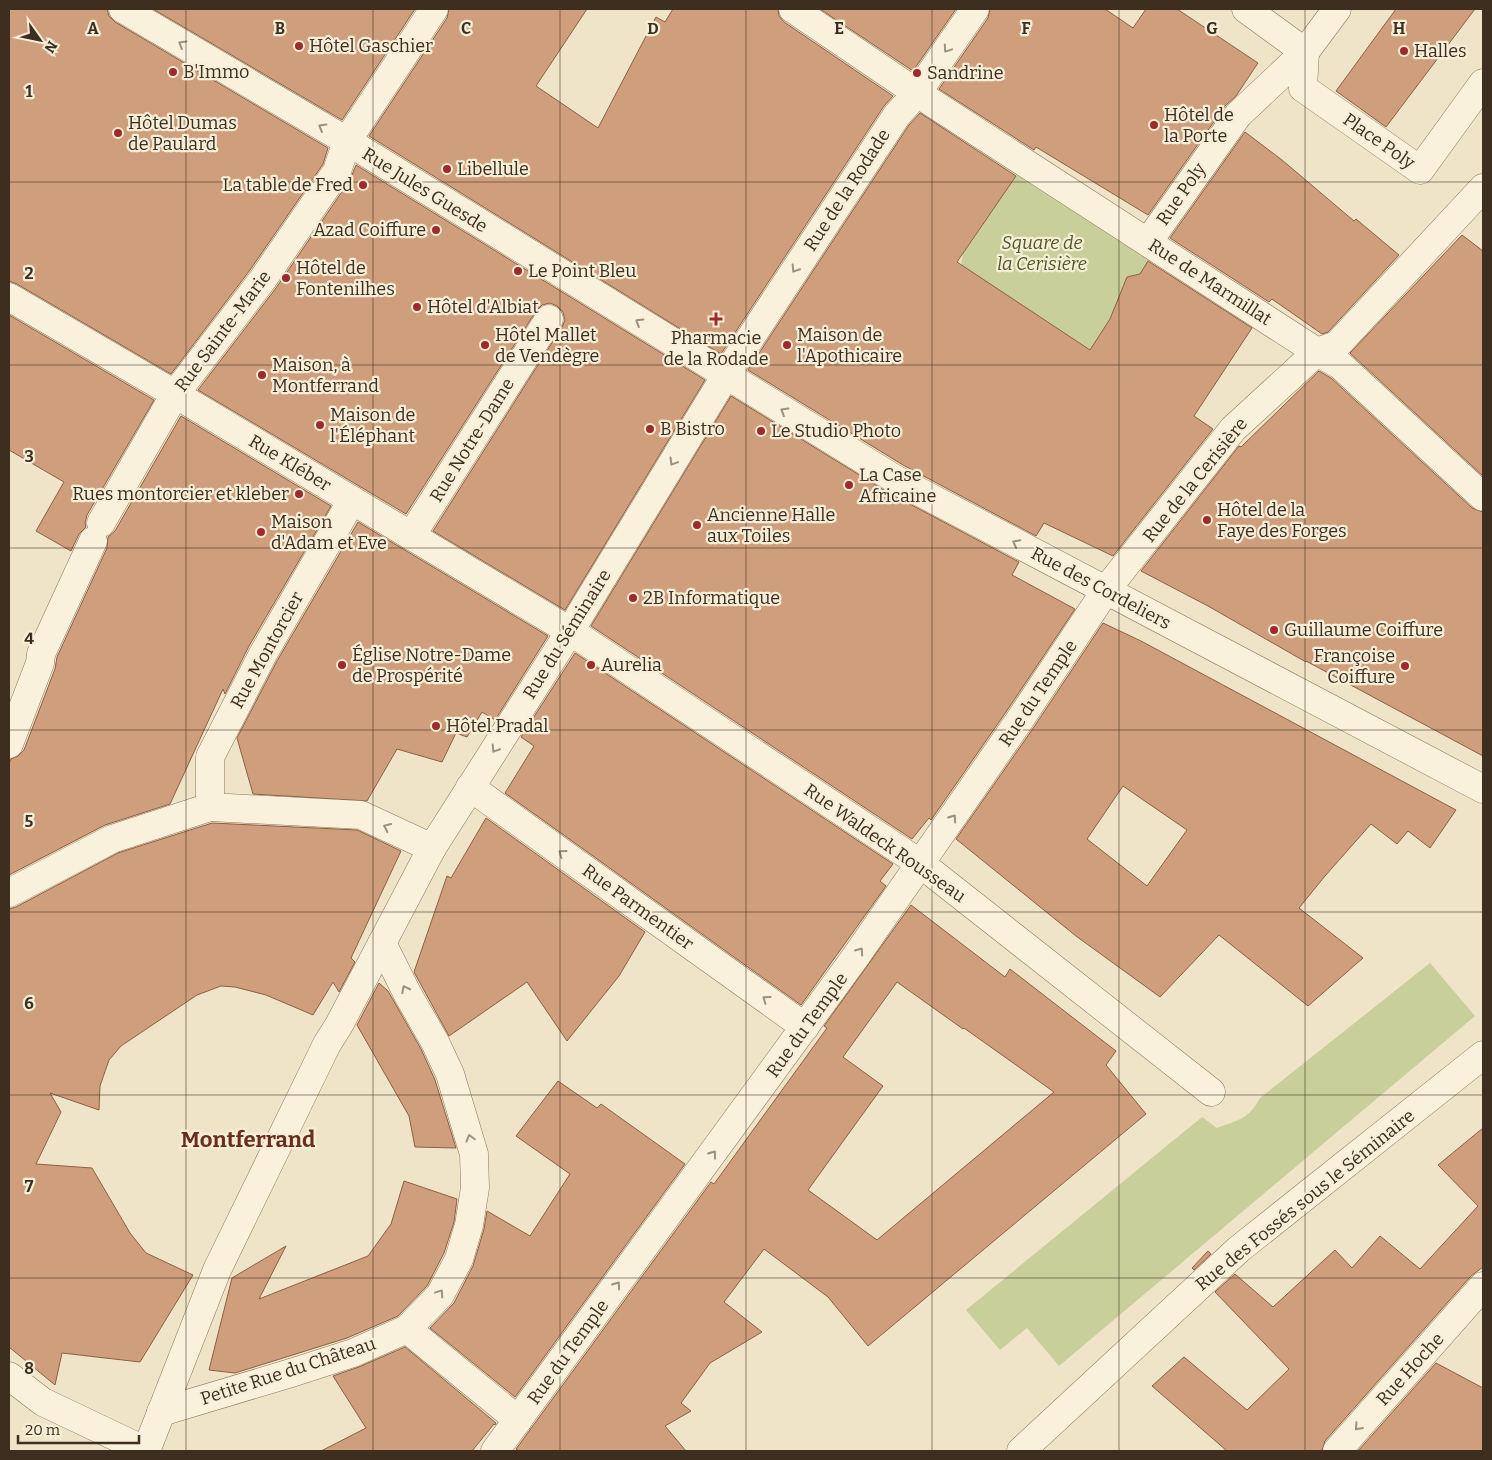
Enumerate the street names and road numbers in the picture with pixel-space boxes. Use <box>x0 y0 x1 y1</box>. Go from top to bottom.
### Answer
street label: Place Poly <box>1339 108 1420 174</box>
street label: Rue de la Rodade <box>799 125 895 255</box>
street label: Rue Jules Guesde <box>358 143 492 237</box>
street label: Rue Poly <box>1152 158 1211 230</box>
street label: Rue de Marmillat <box>1144 234 1276 330</box>
street label: Rue Sainte-Marie <box>170 266 276 396</box>
street label: Rue Notre-Dame <box>425 374 519 506</box>
street label: Rue de la Cerisière <box>1138 413 1252 547</box>
street label: Rue Kléber <box>245 430 335 496</box>
street label: Rue des Cordeliers <box>1027 542 1175 634</box>
street label: Rue du Séminaire <box>518 565 616 703</box>
street label: Rue Montorcier <box>226 588 308 712</box>
street label: Rue du Temple <box>994 635 1082 751</box>
street label: Rue Waldeck Rousseau <box>800 779 970 907</box>
street label: Rue Parmentier <box>578 859 698 955</box>
street label: Rue du Temple <box>762 968 852 1082</box>
street label: Rue des Fossés sous le Séminaire <box>1191 1105 1419 1295</box>
street label: Rue du Temple <box>523 1295 613 1409</box>
street label: Rue Hoche <box>1372 1328 1448 1410</box>
street label: Petite Rue du Château <box>198 1332 378 1410</box>

